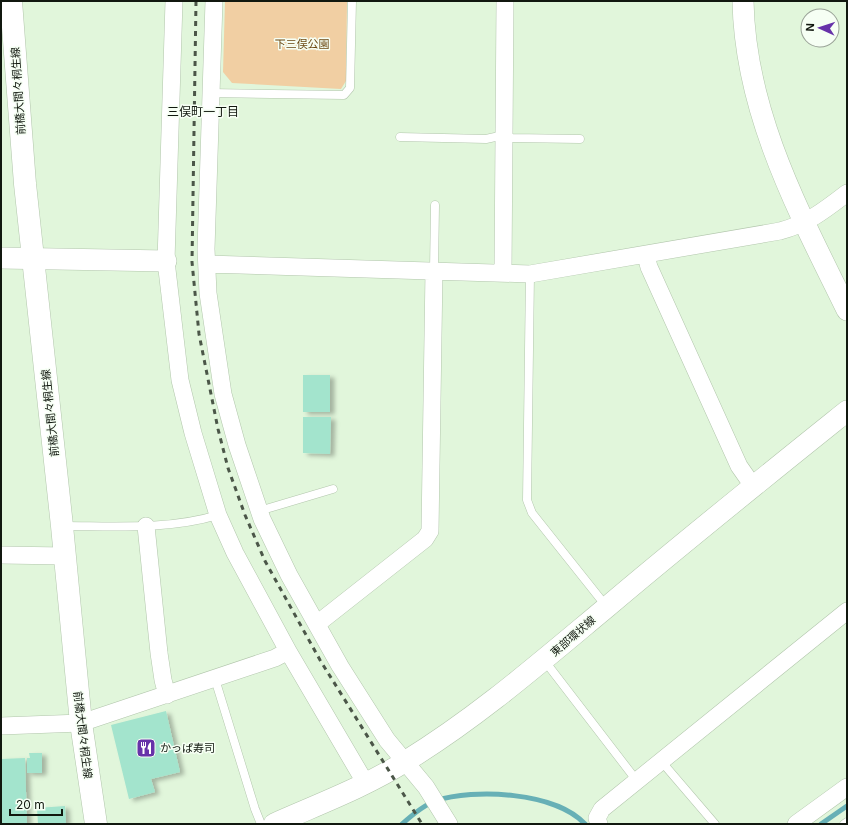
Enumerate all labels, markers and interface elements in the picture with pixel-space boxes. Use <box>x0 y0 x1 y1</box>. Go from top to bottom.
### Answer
north arrow <box>800 8 840 48</box>
text: N <box>803 23 817 32</box>
park label: 下三俣公園 <box>275 37 330 51</box>
street label: 前橋大間々桐生線 <box>8 47 28 135</box>
district label: 三俣町一丁目 <box>167 104 239 119</box>
street label: 前橋大間々桐生線 <box>38 369 62 457</box>
street label: 東部環状線 <box>548 613 598 659</box>
street label: 前橋大間々桐生線 <box>71 690 95 780</box>
restaurant icon: かっぱ寿司 <box>135 737 157 759</box>
place label: かっぱ寿司 <box>160 741 215 755</box>
scale bar <box>10 791 62 817</box>
text: 20 m <box>16 797 45 812</box>

